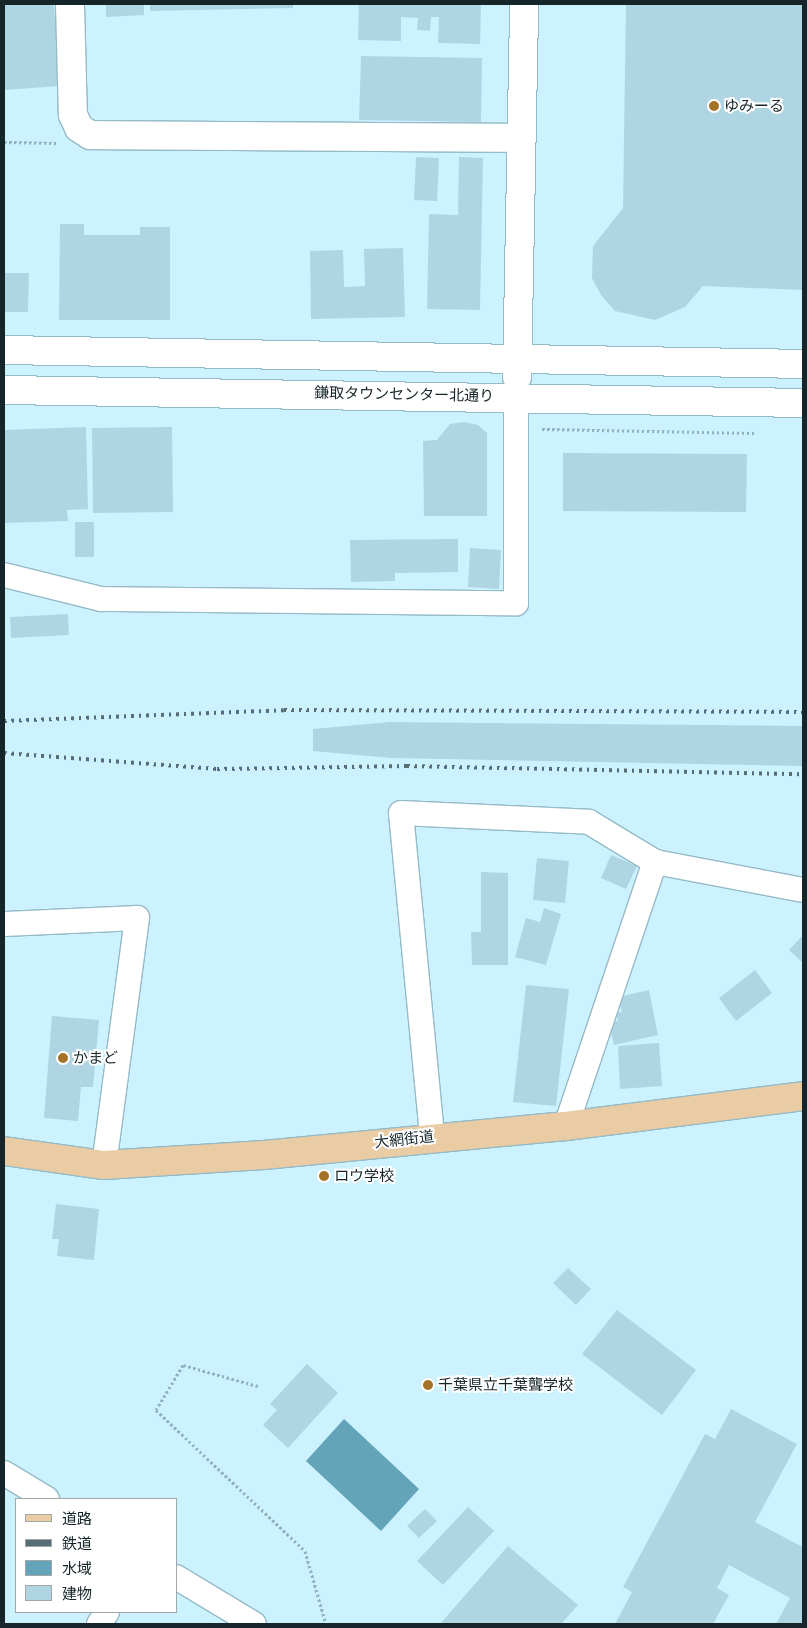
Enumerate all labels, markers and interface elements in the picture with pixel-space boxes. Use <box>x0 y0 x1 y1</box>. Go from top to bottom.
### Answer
place label: ゆみーる <box>724 97 784 115</box>
marker: ゆみーる <box>708 100 720 112</box>
street label: 鎌取タウンセンター北通り <box>314 383 494 405</box>
place label: かまど <box>73 1049 118 1067</box>
marker: かまど <box>57 1052 69 1064</box>
street label: 大網街道 <box>373 1127 435 1151</box>
place label: ロウ学校 <box>334 1167 394 1185</box>
marker: ロウ学校 <box>318 1170 330 1182</box>
place label: 千葉県立千葉聾学校 <box>438 1376 573 1394</box>
marker: 千葉県立千葉聾学校 <box>422 1379 434 1391</box>
legend <box>15 1498 178 1613</box>
text: 道路 <box>62 1508 92 1528</box>
text: 鉄道 <box>62 1533 92 1553</box>
text: 水域 <box>62 1558 92 1578</box>
text: 建物 <box>62 1583 92 1603</box>

